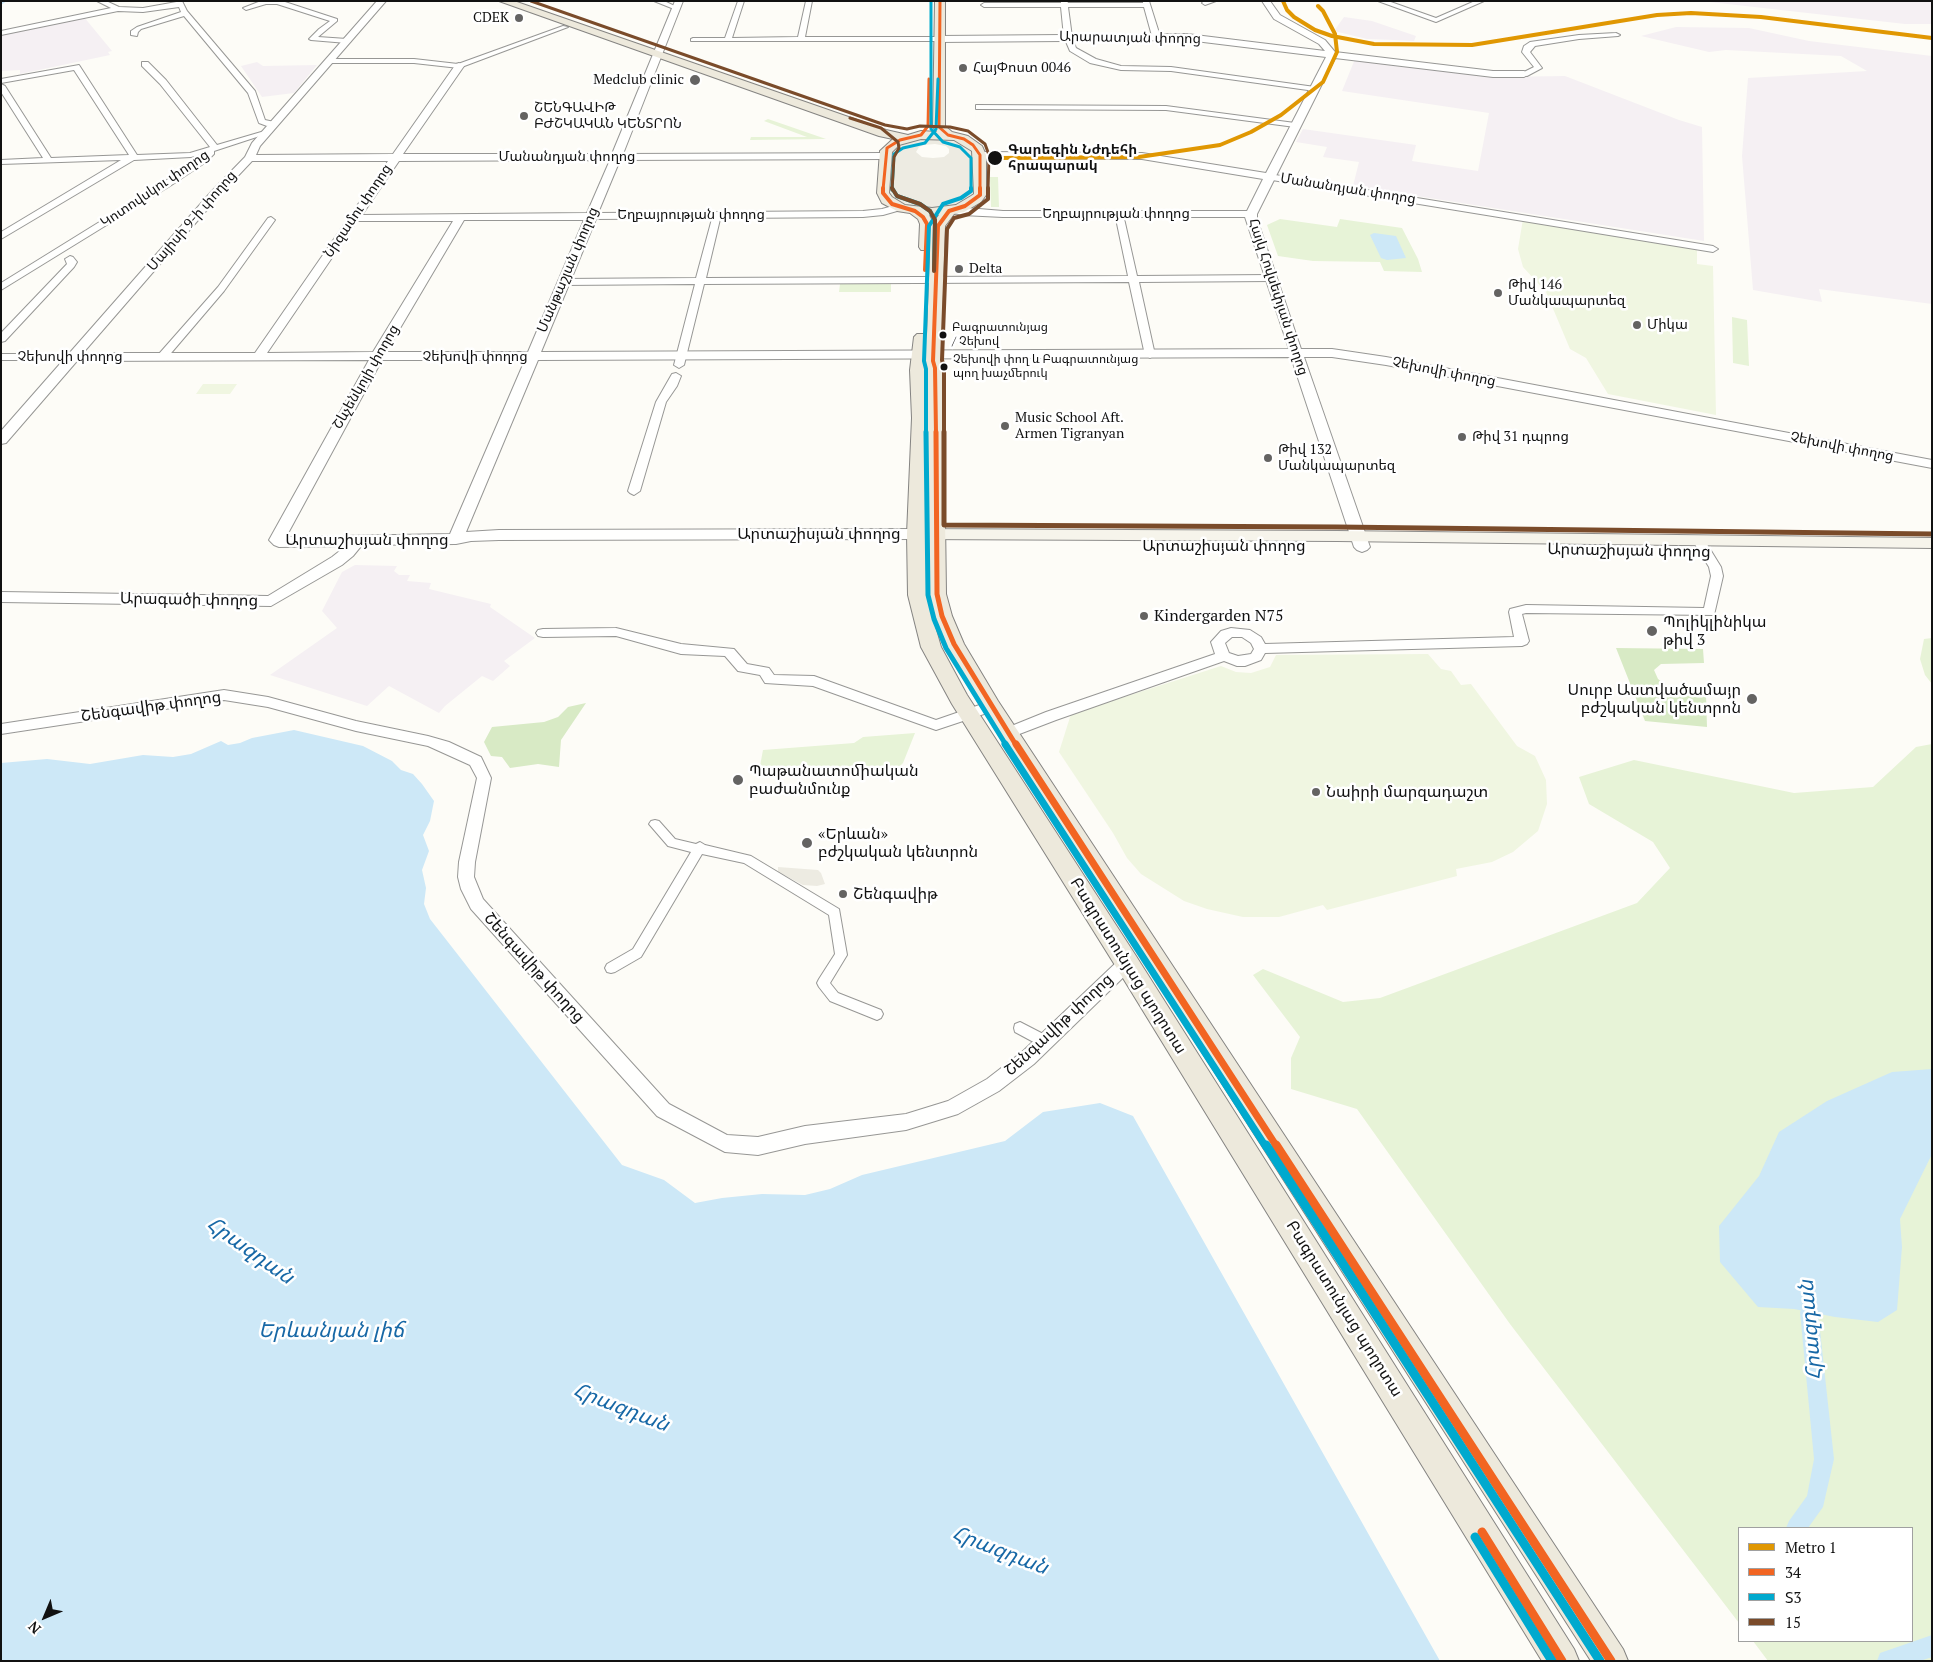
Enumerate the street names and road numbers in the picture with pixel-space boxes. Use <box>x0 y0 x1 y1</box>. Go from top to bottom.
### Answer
street label: Արարատյան փողոց <box>1059 28 1201 48</box>
street label: Կոտովսկու փողոց <box>98 147 212 231</box>
street label: Մանանդյան փողոց <box>499 149 635 165</box>
street label: Նիզամու փողոց <box>321 161 395 261</box>
street label: Մայիսի 9-ի փողոց <box>144 167 240 275</box>
street label: Մանանդյան փողոց <box>1279 170 1417 208</box>
street label: Մանթաշյան փողոց <box>534 205 602 335</box>
street label: Եղբայրության փողոց <box>1042 206 1190 222</box>
street label: Եղբայրության փողոց <box>617 207 765 223</box>
street label: Հայկ Հովսեփյան փողոց <box>1245 216 1311 378</box>
street label: Շևչենկոյի փողոց <box>329 322 403 432</box>
street label: Չեխովի փողոց <box>17 349 123 365</box>
street label: Չեխովի փողոց <box>422 349 528 365</box>
street label: Չեխովի փողոց <box>1391 354 1497 390</box>
street label: Չեխովի փողոց <box>1789 429 1895 465</box>
street label: Արտաշիսյան փողոց <box>737 524 901 544</box>
street label: Արտաշիսյան փողոց <box>285 530 449 550</box>
street label: Արտաշիսյան փողոց <box>1142 536 1306 556</box>
street label: Արտաշիսյան փողոց <box>1547 540 1711 562</box>
street label: Արագածի փողոց <box>120 589 258 611</box>
street label: Շենգավիթ փողոց <box>80 688 222 726</box>
street label: Բագրատունյաց պողոտա <box>1066 874 1190 1058</box>
street label: Շենգավիթ փողոց <box>480 909 588 1027</box>
street label: Շենգավիթ փողոց <box>1001 970 1117 1080</box>
street label: Բագրատունյաց պողոտա <box>1282 1217 1406 1401</box>

